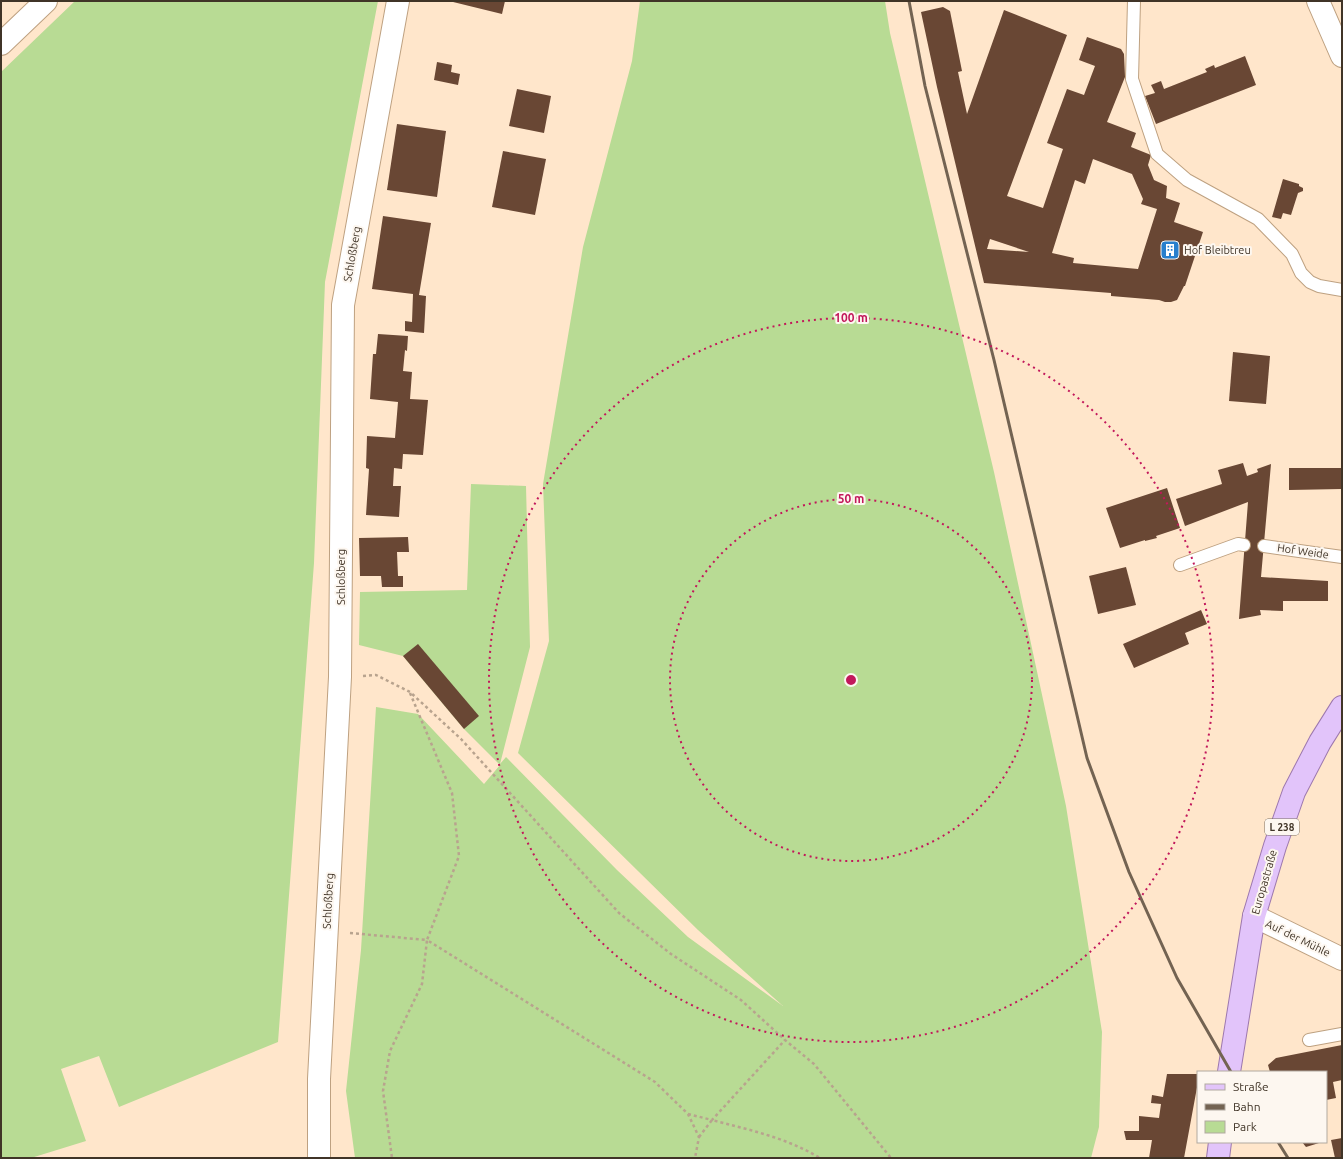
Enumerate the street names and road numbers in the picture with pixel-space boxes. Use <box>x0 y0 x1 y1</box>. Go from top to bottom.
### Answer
street label: Schloßberg <box>341 225 363 283</box>
street label: Hof Weide <box>1276 541 1330 561</box>
street label: Schloßberg <box>335 549 347 605</box>
road number: L 238 <box>1265 819 1299 835</box>
street label: Europastraße <box>1249 848 1279 916</box>
street label: Schloßberg <box>321 873 335 929</box>
street label: Auf der Mühle <box>1264 917 1332 959</box>

